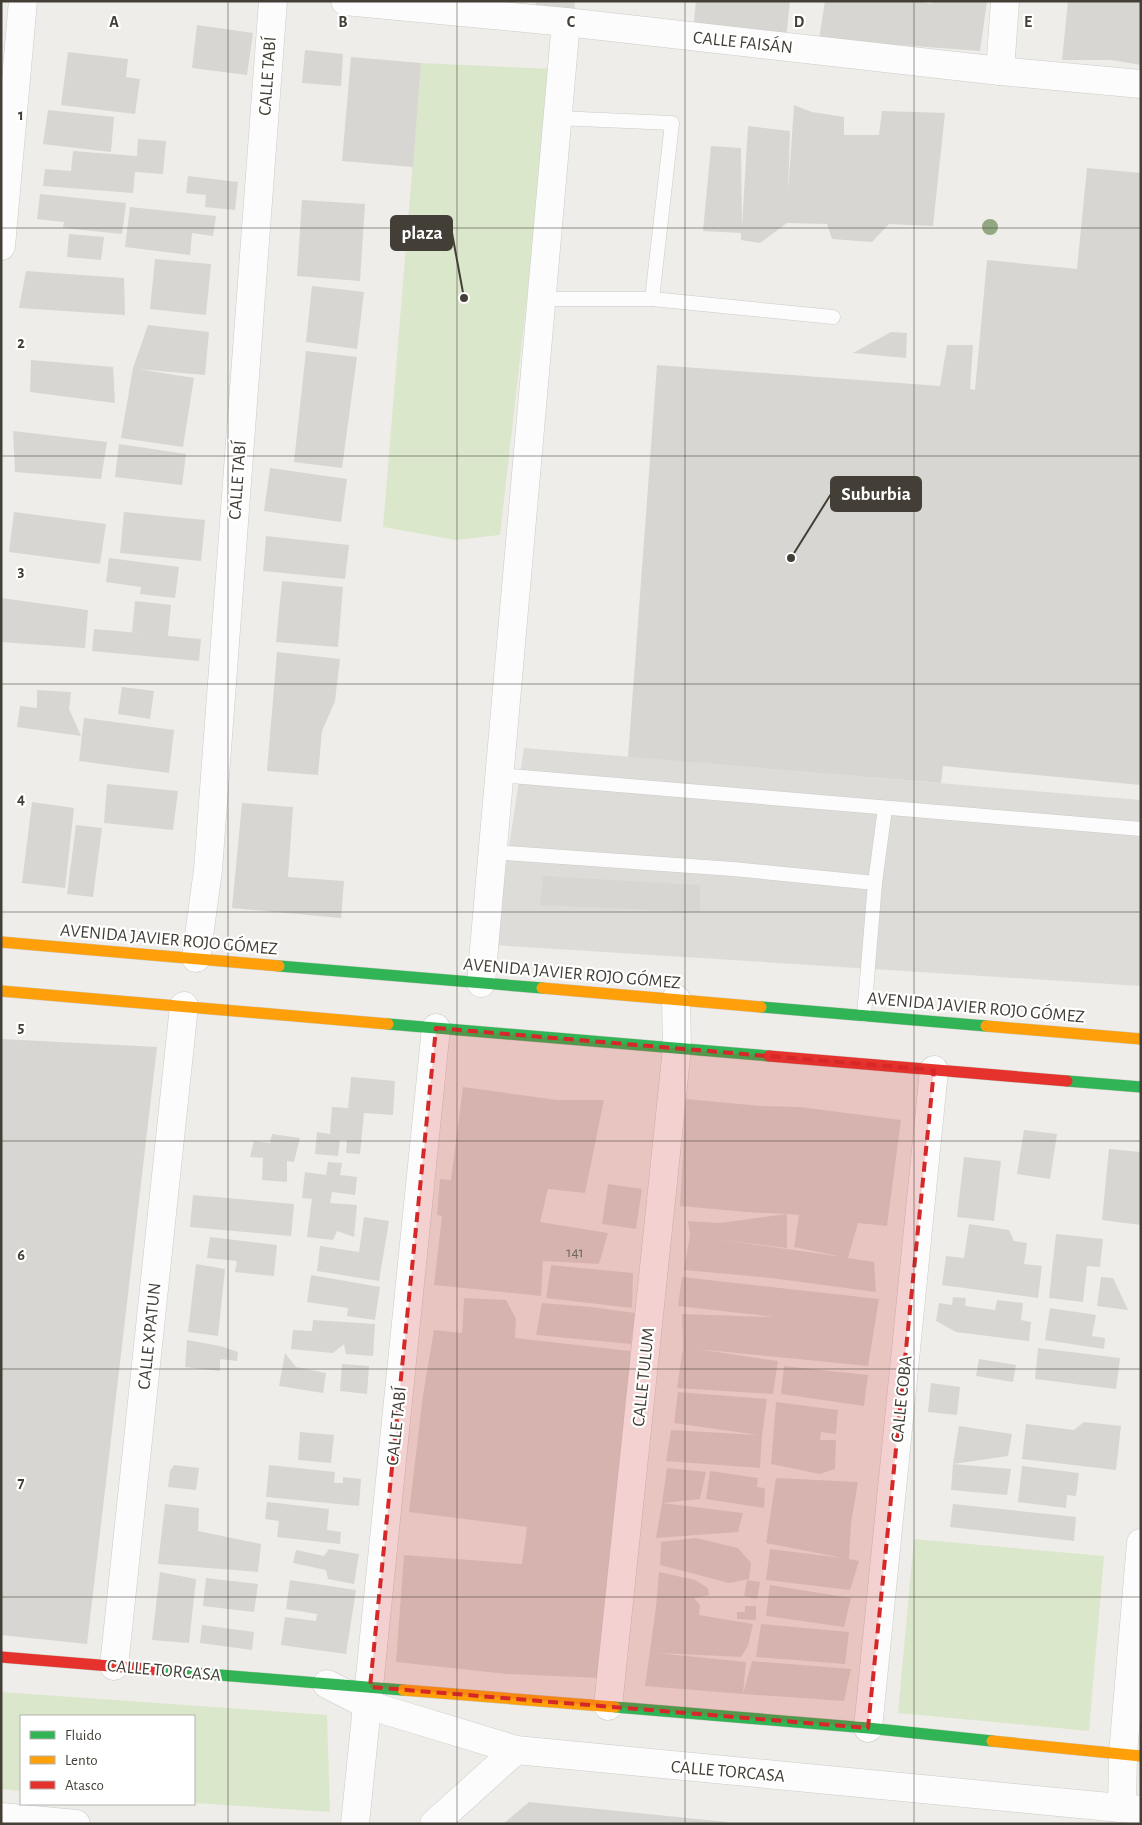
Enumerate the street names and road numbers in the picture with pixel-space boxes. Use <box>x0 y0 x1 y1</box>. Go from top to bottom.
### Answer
street label: CALLE FAISÁN <box>692 26 794 57</box>
street label: CALLE TABÍ <box>253 36 280 116</box>
street label: CALLE TABÍ <box>223 440 250 520</box>
street label: AVENIDA JAVIER ROJO GÓMEZ <box>59 919 279 958</box>
street label: AVENIDA JAVIER ROJO GÓMEZ <box>462 953 682 992</box>
street label: AVENIDA JAVIER ROJO GÓMEZ <box>866 987 1086 1026</box>
street label: CALLE XPATUN <box>135 1282 165 1390</box>
street label: CALLE TULUM <box>630 1327 658 1427</box>
street label: CALLE COBA <box>888 1354 916 1443</box>
street label: CALLE TABÍ <box>381 1385 410 1466</box>
street label: CALLE TORCASA <box>106 1657 222 1685</box>
street label: CALLE TORCASA <box>670 1758 786 1786</box>

